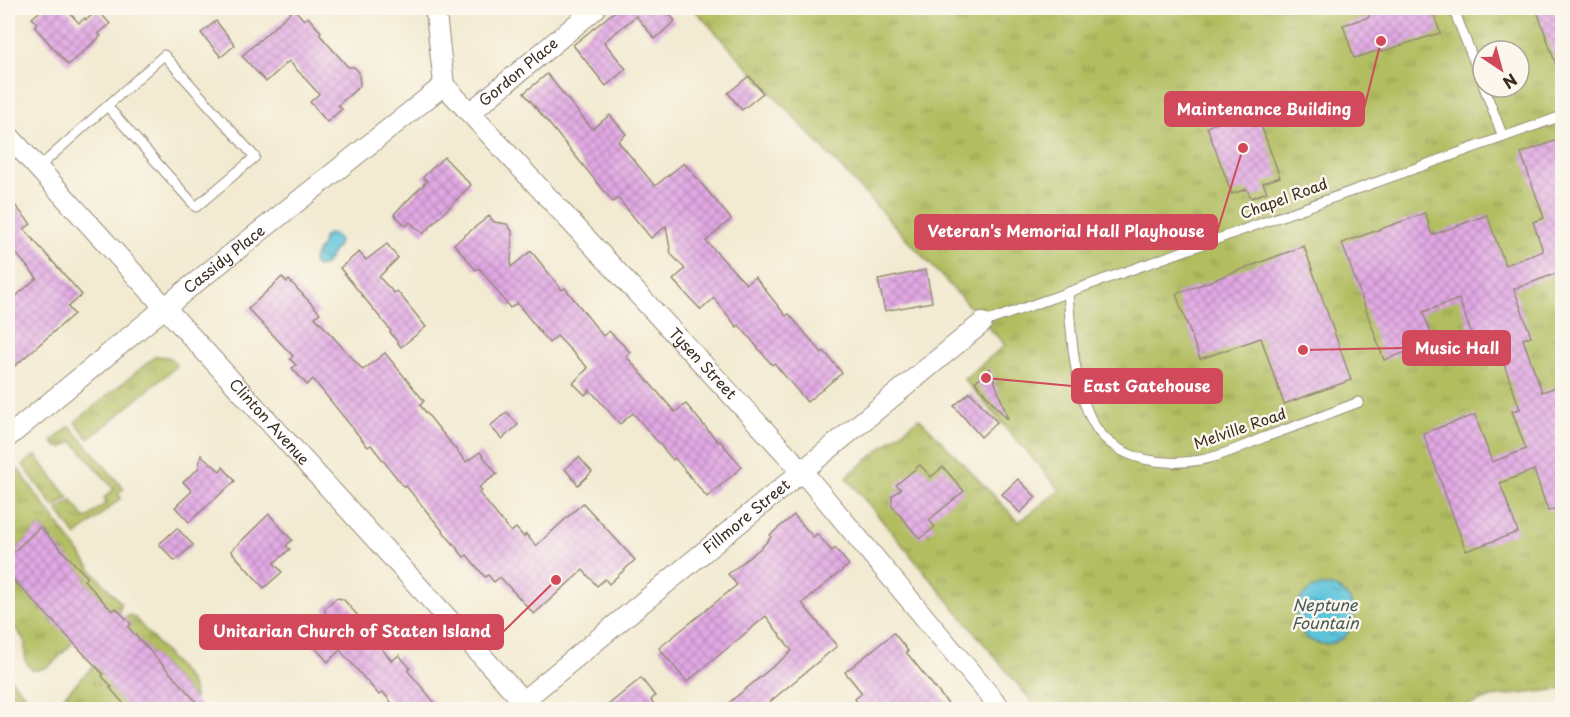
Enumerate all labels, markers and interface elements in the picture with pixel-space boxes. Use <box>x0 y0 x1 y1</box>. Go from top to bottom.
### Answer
street label: Gordon Place <box>473 31 562 111</box>
north arrow <box>1471 39 1531 99</box>
text: N <box>1498 69 1523 95</box>
callout: Maintenance Building <box>1165 92 1364 126</box>
text: Maintenance Building <box>1177 96 1352 120</box>
street label: Chapel Road <box>1237 171 1330 224</box>
callout: Veteran's Memorial Hall Playhouse <box>915 215 1217 249</box>
text: Veteran's Memorial Hall Playhouse <box>928 218 1205 242</box>
street label: Cassidy Place <box>178 219 269 298</box>
street label: Tysen Street <box>664 322 743 404</box>
callout: Music Hall <box>1403 331 1510 365</box>
text: Music Hall <box>1415 335 1499 359</box>
callout: East Gatehouse <box>1072 369 1222 403</box>
street label: Clinton Avenue <box>225 373 316 469</box>
text: East Gatehouse <box>1083 373 1211 397</box>
street label: Melville Road <box>1190 401 1289 454</box>
street label: Fillmore Street <box>697 473 794 558</box>
water label: Neptune Fountain <box>1291 592 1360 634</box>
callout: Unitarian Church of Staten Island <box>200 615 503 649</box>
text: Unitarian Church of Staten Island <box>213 618 491 642</box>

